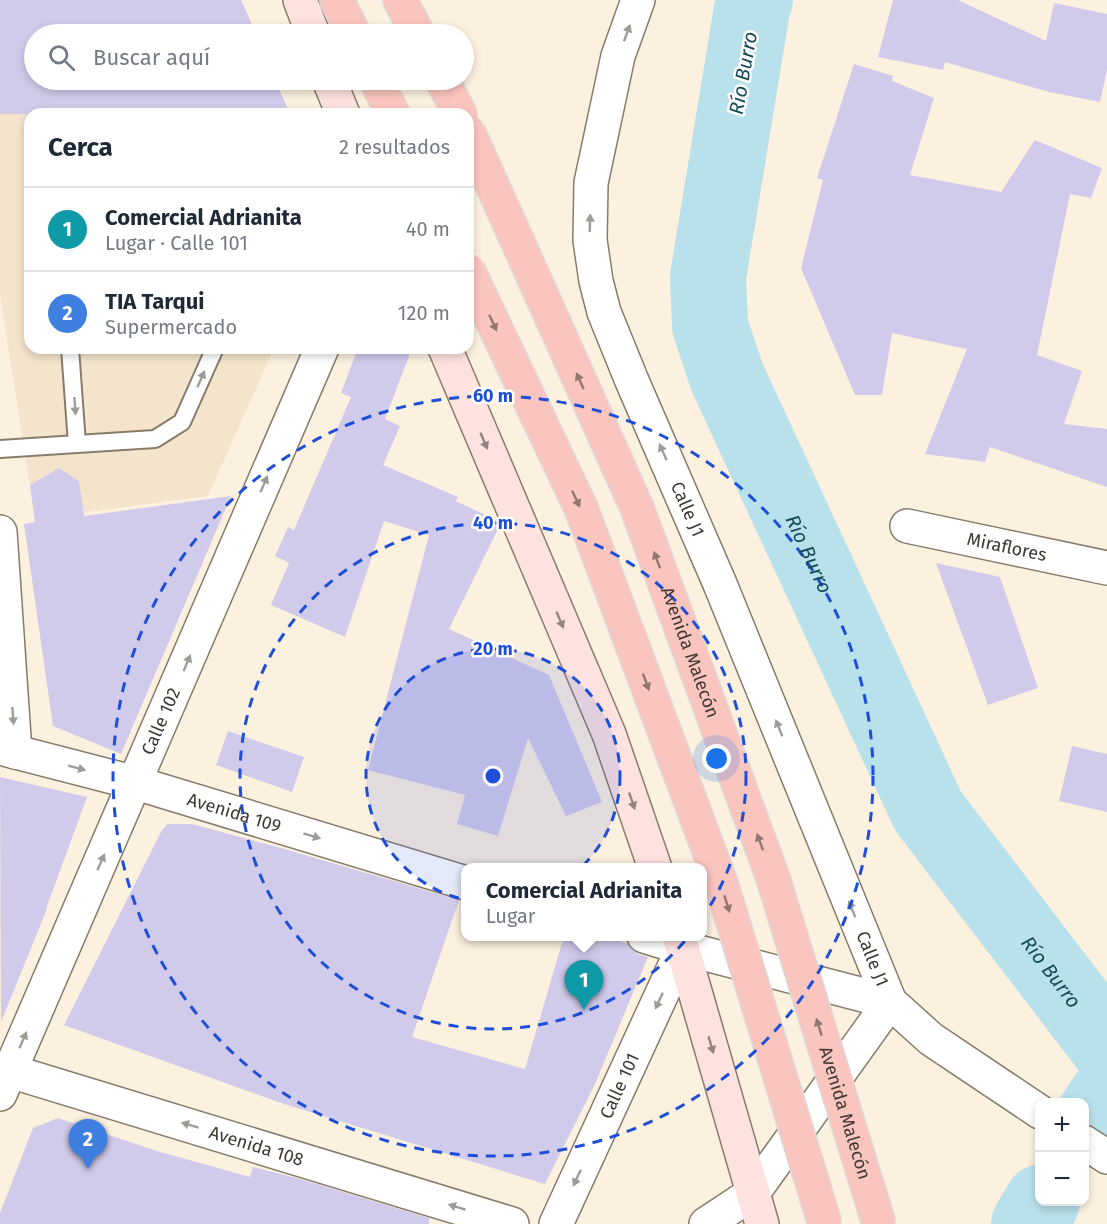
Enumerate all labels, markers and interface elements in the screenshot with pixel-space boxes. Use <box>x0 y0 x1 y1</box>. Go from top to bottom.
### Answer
one-way arrow <box>622 23 632 41</box>
search box <box>24 24 474 90</box>
water label: Río Burro <box>724 30 762 116</box>
icon: search <box>45 41 78 74</box>
text: Buscar aquí <box>93 44 210 71</box>
text: Cerca <box>48 132 113 163</box>
text: 2 resultados <box>339 135 450 159</box>
text: Comercial Adrianita <box>105 204 302 231</box>
one-way arrow <box>585 214 595 233</box>
text: 1 <box>63 217 72 241</box>
text: 40 m <box>406 217 450 241</box>
text: Lugar · Calle 101 <box>105 231 248 255</box>
text: TIA Tarqui <box>105 288 205 315</box>
text: 2 <box>62 301 73 325</box>
text: 120 m <box>398 301 450 325</box>
text: Supermercado <box>105 315 237 339</box>
one-way arrow <box>489 315 498 332</box>
one-way arrow <box>196 370 206 388</box>
one-way arrow <box>576 372 585 389</box>
text: 60 m <box>473 385 513 407</box>
one-way arrow <box>70 397 79 416</box>
one-way arrow <box>479 432 489 450</box>
one-way arrow <box>658 442 668 460</box>
one-way arrow <box>260 475 269 493</box>
street label: Calle J1 <box>666 478 709 540</box>
one-way arrow <box>572 491 581 508</box>
water label: Río Burro <box>780 511 837 597</box>
text: 40 m <box>473 512 513 534</box>
street label: Miraflores <box>965 528 1049 566</box>
one-way arrow <box>651 551 661 569</box>
street label: Avenida Malecón <box>656 584 724 721</box>
one-way arrow <box>556 611 565 629</box>
text: 20 m <box>473 638 513 660</box>
one-way arrow <box>182 654 192 672</box>
one-way arrow <box>641 673 651 691</box>
street label: Calle 102 <box>137 684 185 758</box>
one-way arrow <box>8 706 17 725</box>
one-way arrow <box>774 719 784 737</box>
your location <box>702 744 731 773</box>
one-way arrow <box>68 764 86 773</box>
centre of rings <box>483 766 503 786</box>
street label: Avenida 109 <box>185 788 284 837</box>
one-way arrow <box>628 792 637 810</box>
one-way arrow <box>303 832 321 841</box>
one-way arrow <box>754 832 764 850</box>
one-way arrow <box>97 853 106 870</box>
popup <box>461 863 707 941</box>
text: Comercial Adrianita <box>486 877 682 904</box>
one-way arrow <box>723 895 732 913</box>
one-way arrow <box>847 900 856 918</box>
text: Lugar <box>486 904 536 928</box>
street label: Calle J1 <box>851 928 893 990</box>
water label: Río Burro <box>1016 931 1086 1013</box>
pin: 1 <box>564 960 604 1010</box>
one-way arrow <box>654 993 663 1010</box>
one-way arrow <box>814 1018 823 1036</box>
one-way arrow <box>19 1032 28 1049</box>
one-way arrow <box>707 1036 716 1054</box>
street label: Avenida Malecón <box>814 1044 876 1182</box>
street label: Calle 101 <box>595 1050 644 1122</box>
map controls <box>1035 1098 1089 1206</box>
button: + <box>1035 1098 1089 1152</box>
pin: 2 <box>68 1120 107 1169</box>
one-way arrow <box>181 1120 199 1130</box>
street label: Avenida 108 <box>206 1121 306 1171</box>
button: − <box>1035 1152 1089 1206</box>
one-way arrow <box>572 1170 582 1188</box>
one-way arrow <box>447 1202 465 1211</box>

